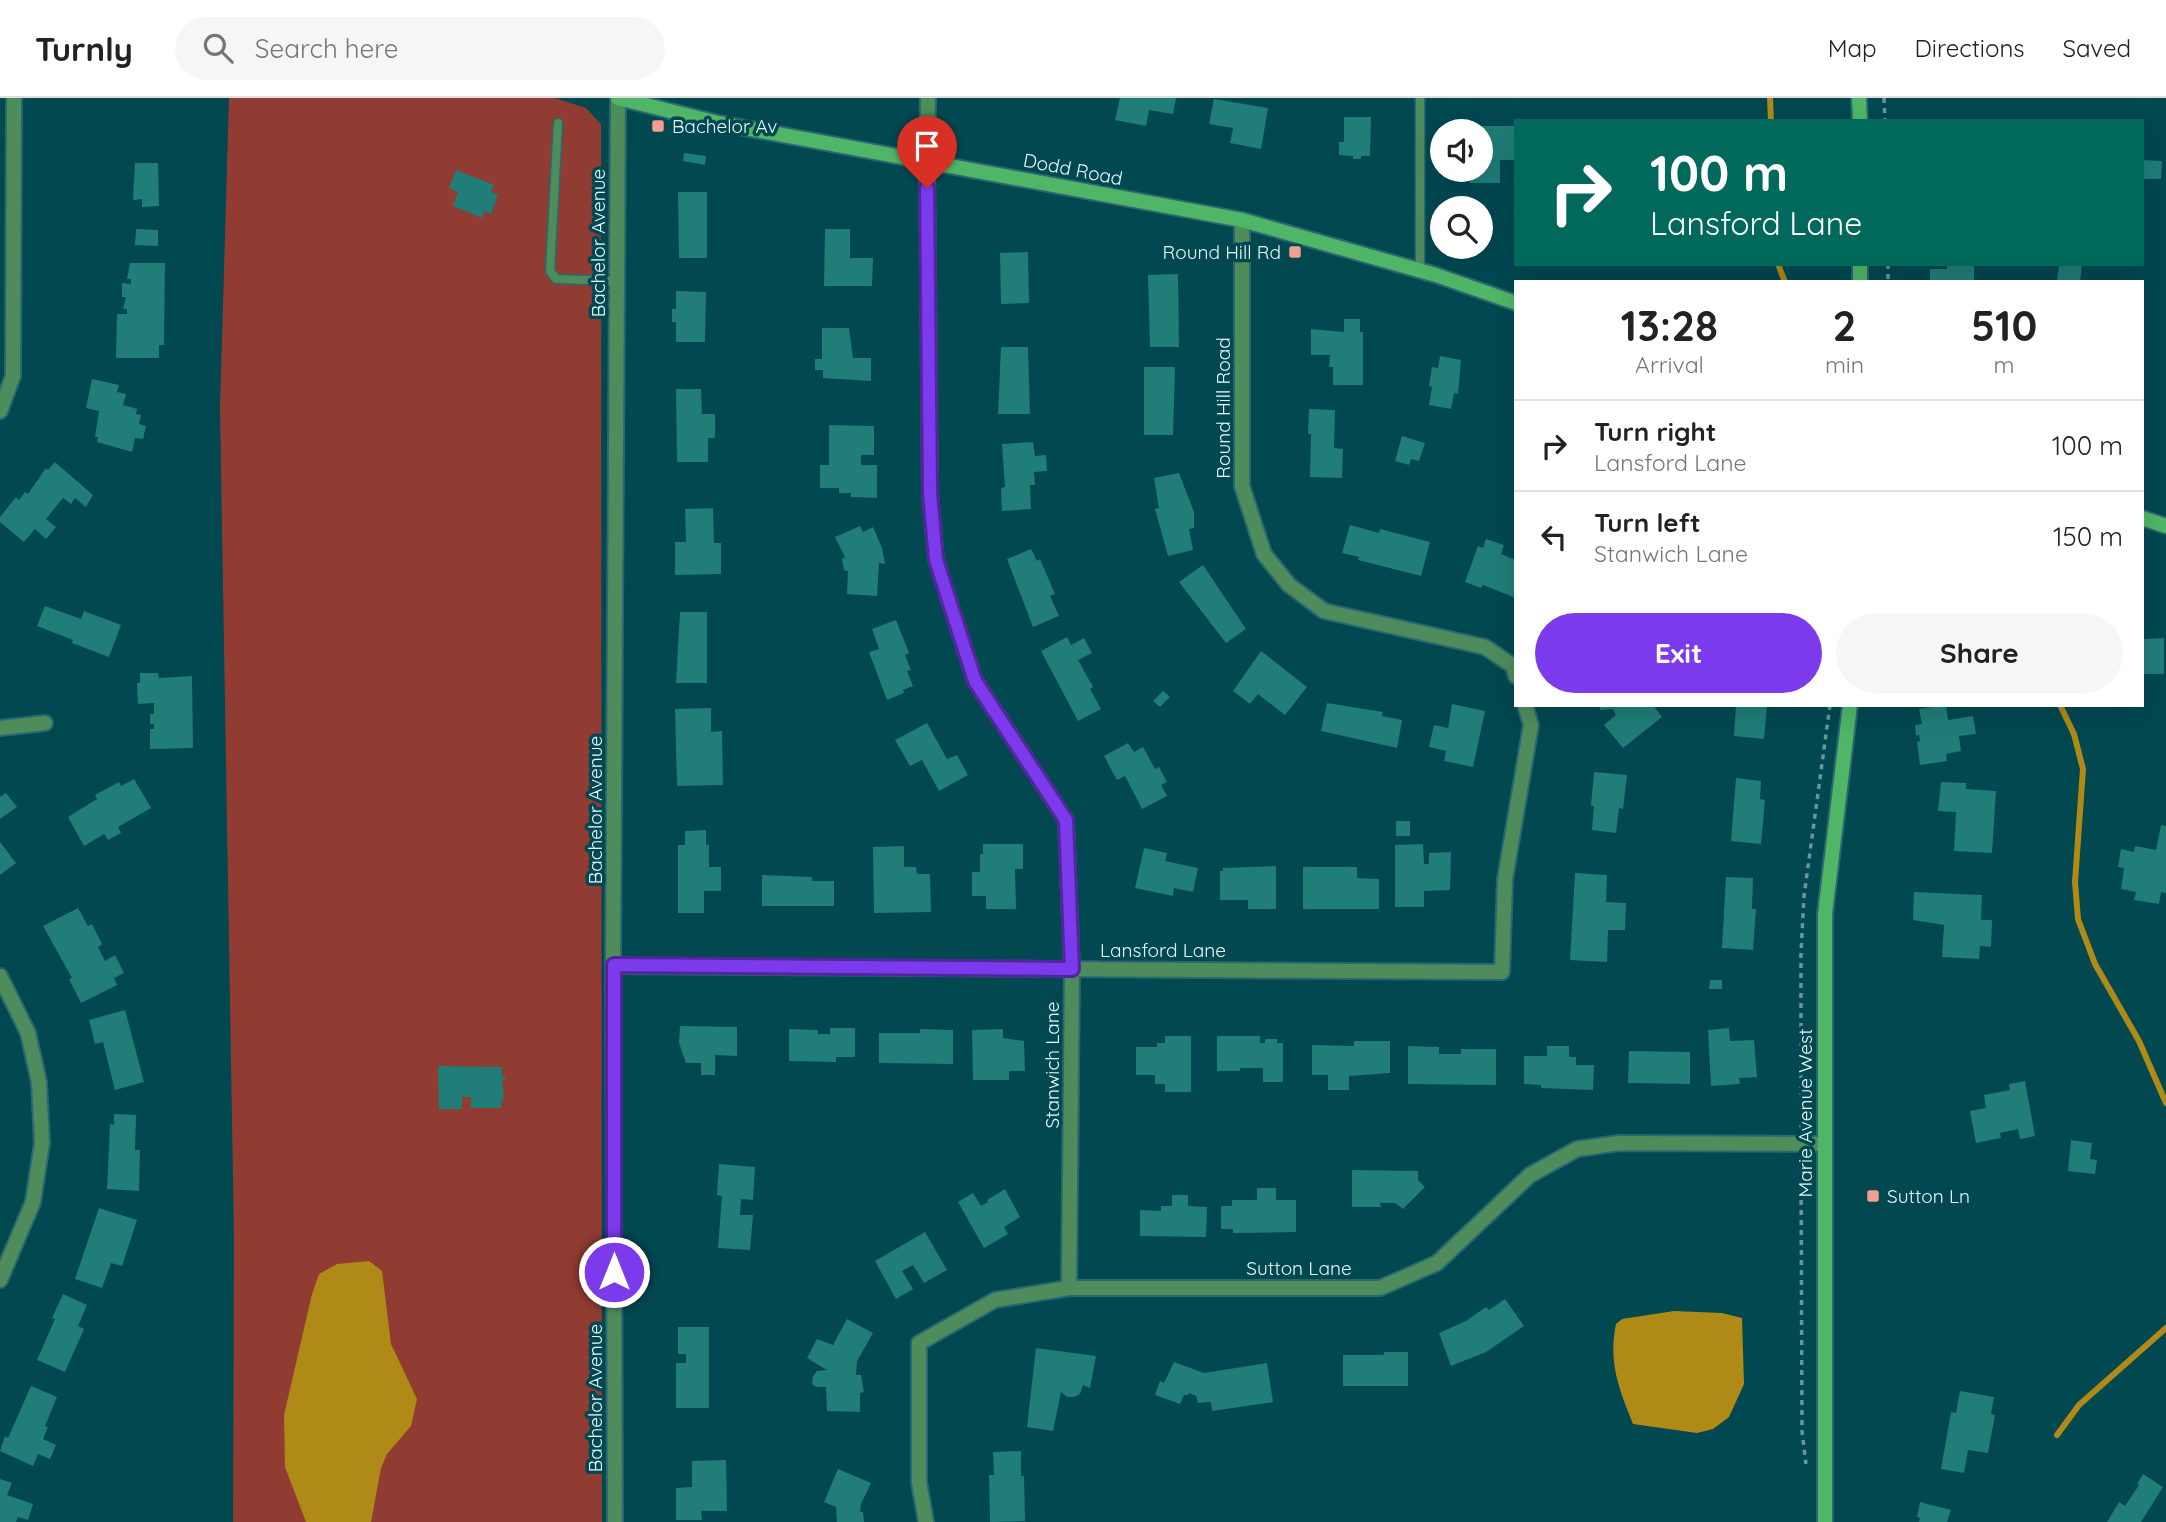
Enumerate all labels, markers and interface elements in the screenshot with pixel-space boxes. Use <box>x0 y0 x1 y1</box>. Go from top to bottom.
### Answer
search box <box>175 17 665 80</box>
text: Turnly <box>35 28 133 69</box>
icon: search <box>199 29 237 67</box>
text: Search here <box>255 32 398 65</box>
text: Map <box>1828 33 1877 63</box>
text: Directions <box>1915 33 2025 63</box>
text: Saved <box>2063 33 2131 63</box>
place label: Bachelor Av <box>672 114 777 138</box>
pin <box>897 116 957 188</box>
marker: Bachelor Av <box>650 118 666 134</box>
map controls <box>1430 119 1493 259</box>
button: sound <box>1430 119 1493 182</box>
icon: arrive <box>908 127 946 165</box>
text: 100 m <box>1650 142 1788 203</box>
icon: right <box>1535 147 1626 238</box>
street label: Dodd Road <box>1021 148 1125 190</box>
street label: Bachelor Avenue <box>586 169 610 317</box>
button: search <box>1430 196 1493 259</box>
text: Lansford Lane <box>1650 203 1862 243</box>
place label: Round Hill Rd <box>1163 240 1281 264</box>
marker: Round Hill Rd <box>1287 244 1303 260</box>
text: 13:28 <box>1621 299 1718 352</box>
text: 2 <box>1833 299 1856 352</box>
text: 510 <box>1971 299 2037 352</box>
street label: Round Hill Road <box>1211 337 1235 479</box>
text: Arrival <box>1635 350 1704 379</box>
text: min <box>1825 350 1864 379</box>
text: m <box>1994 350 2015 379</box>
text: Turn right <box>1594 415 1716 448</box>
icon: right <box>1535 427 1573 465</box>
text: 100 m <box>2052 429 2123 462</box>
text: Lansford Lane <box>1594 448 1747 477</box>
text: Turn left <box>1594 506 1701 539</box>
icon: left <box>1535 518 1573 556</box>
text: 150 m <box>2053 520 2123 553</box>
text: Stanwich Lane <box>1594 539 1748 568</box>
button: Exit <box>1535 613 1822 693</box>
button: Share <box>1836 613 2123 693</box>
street label: Bachelor Avenue <box>583 736 607 884</box>
street label: Lansford Lane <box>1100 938 1226 962</box>
street label: Stanwich Lane <box>1040 1001 1064 1129</box>
street label: Marie Avenue West <box>1793 1029 1817 1197</box>
place label: Sutton Ln <box>1887 1184 1970 1208</box>
marker: Sutton Ln <box>1865 1188 1881 1204</box>
position arrow <box>577 1235 651 1309</box>
street label: Sutton Lane <box>1246 1256 1352 1280</box>
street label: Bachelor Avenue <box>583 1324 607 1472</box>

